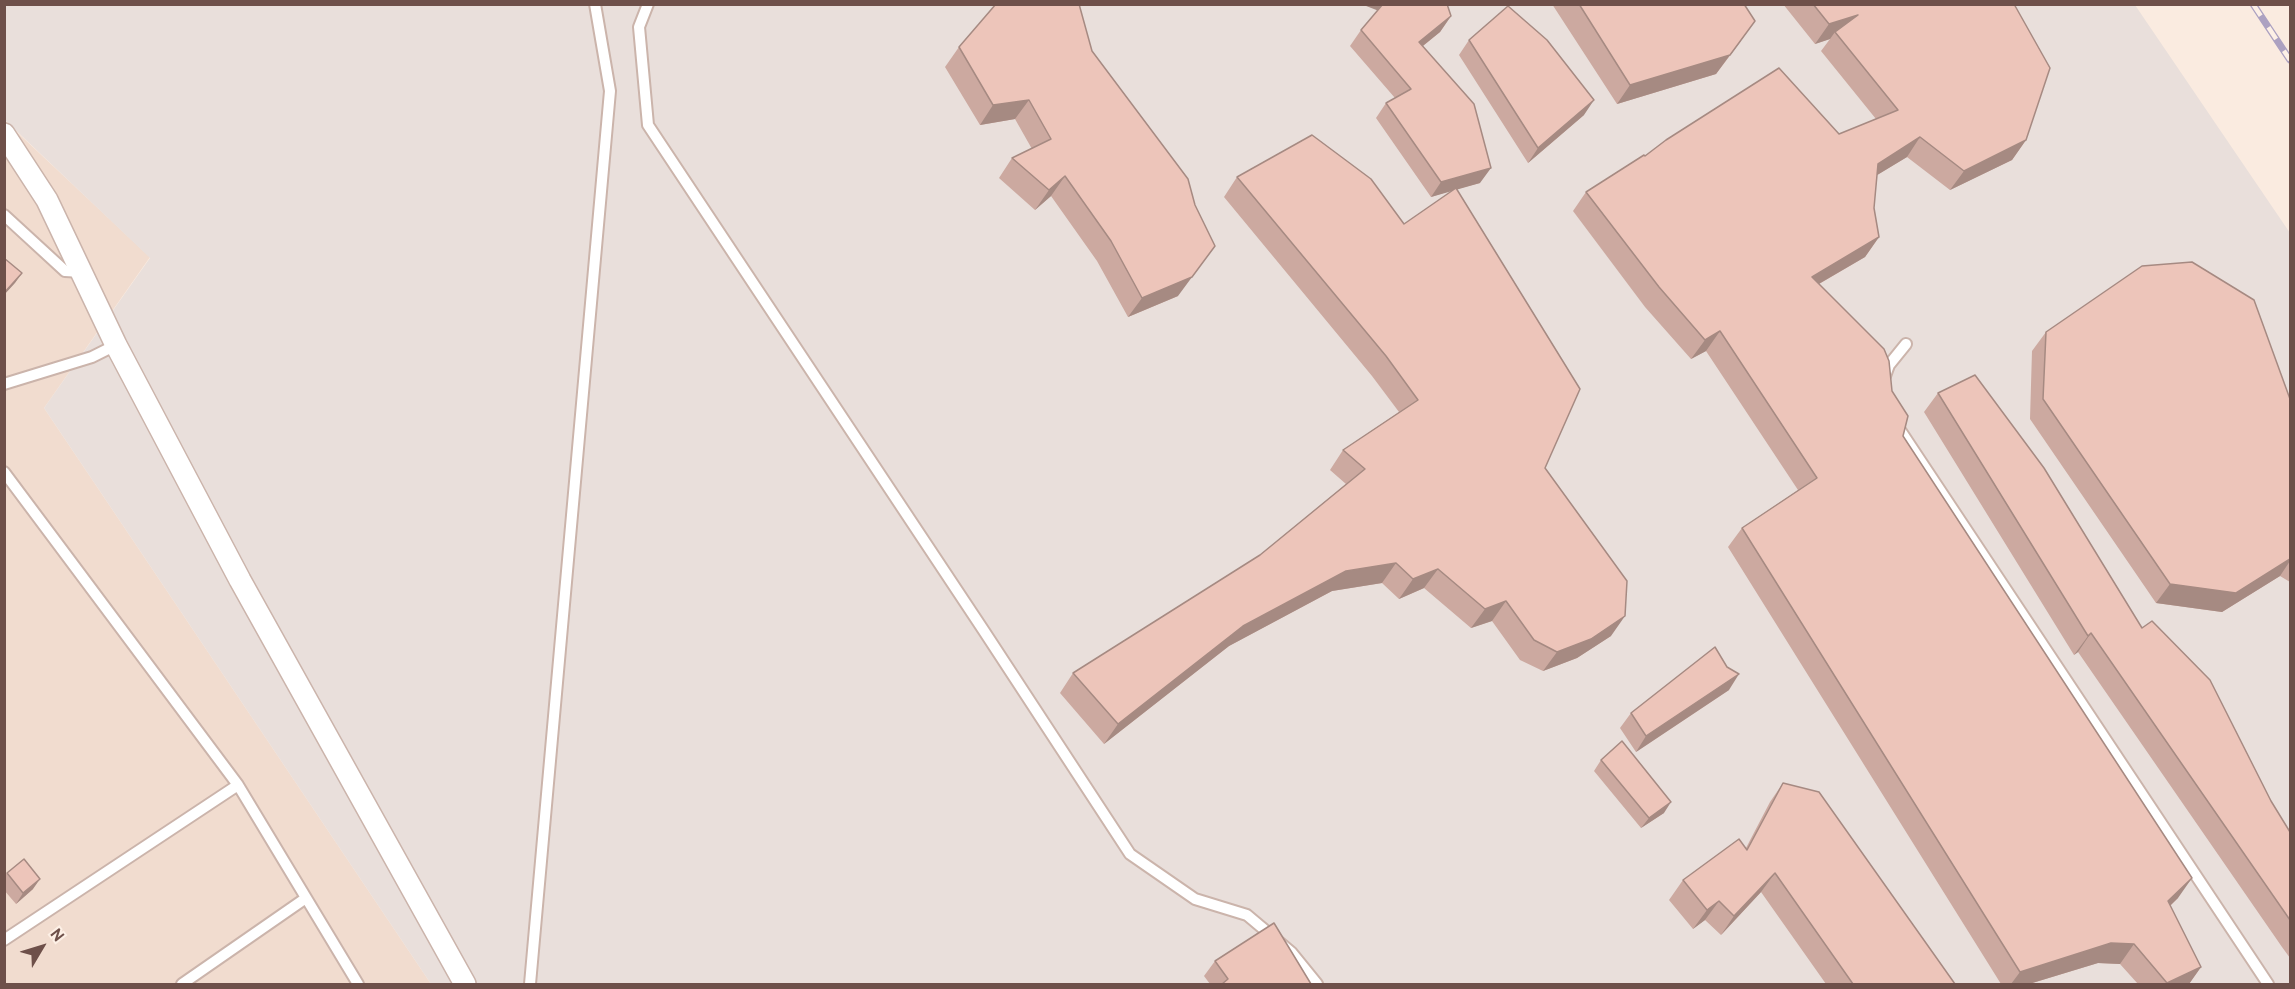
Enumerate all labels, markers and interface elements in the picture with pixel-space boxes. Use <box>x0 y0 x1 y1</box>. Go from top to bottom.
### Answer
north arrow <box>12 917 72 977</box>
text: N <box>45 925 68 947</box>

